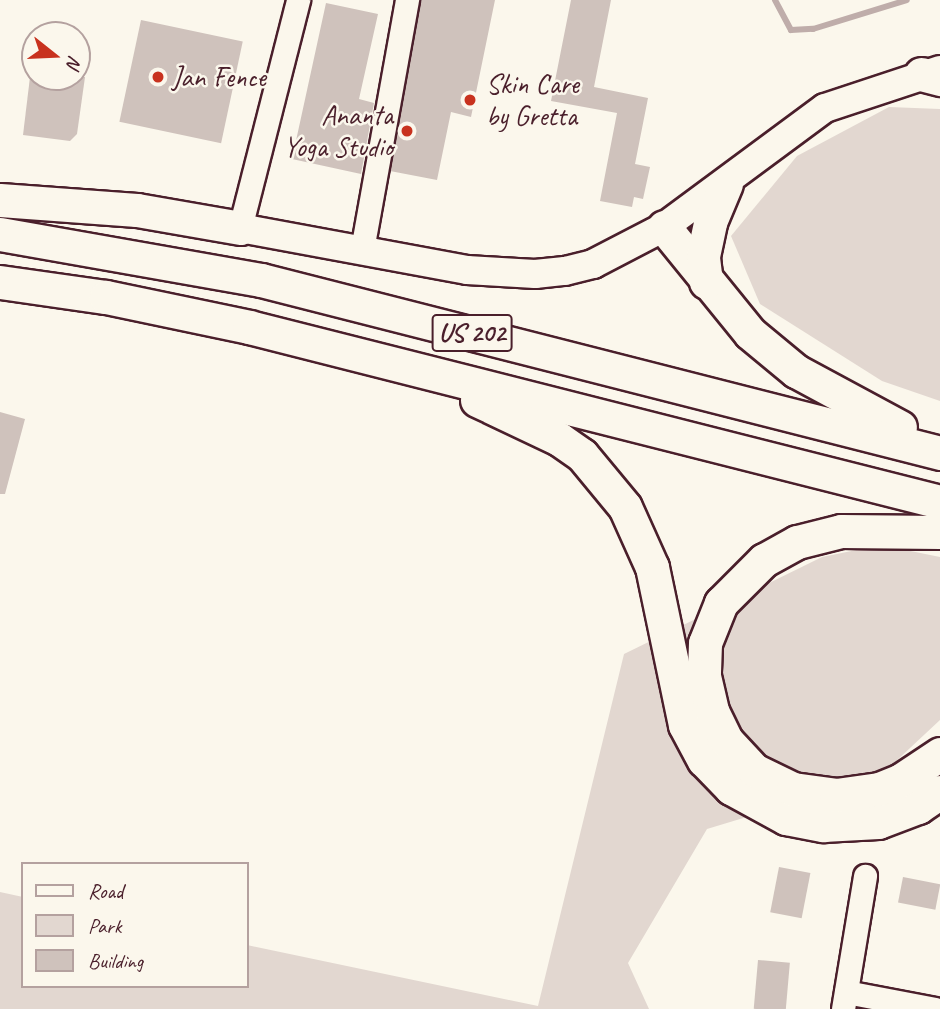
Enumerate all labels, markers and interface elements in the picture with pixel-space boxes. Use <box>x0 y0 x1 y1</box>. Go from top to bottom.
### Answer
north arrow <box>21 21 91 91</box>
text: N <box>61 53 87 71</box>
place label: Jan Fence <box>172 60 265 94</box>
place label: Skin Care by Gretta <box>486 67 580 133</box>
marker: Jan Fence <box>150 69 166 85</box>
marker: Skin Care by Gretta <box>460 90 480 110</box>
place label: Ananta Yoga Studio <box>283 98 393 164</box>
marker: Ananta Yoga Studio <box>399 123 415 139</box>
road number: US 202 <box>430 310 514 356</box>
legend <box>21 862 248 988</box>
text: Road <box>88 878 123 904</box>
text: Park <box>88 913 121 939</box>
text: Building <box>88 948 143 974</box>

